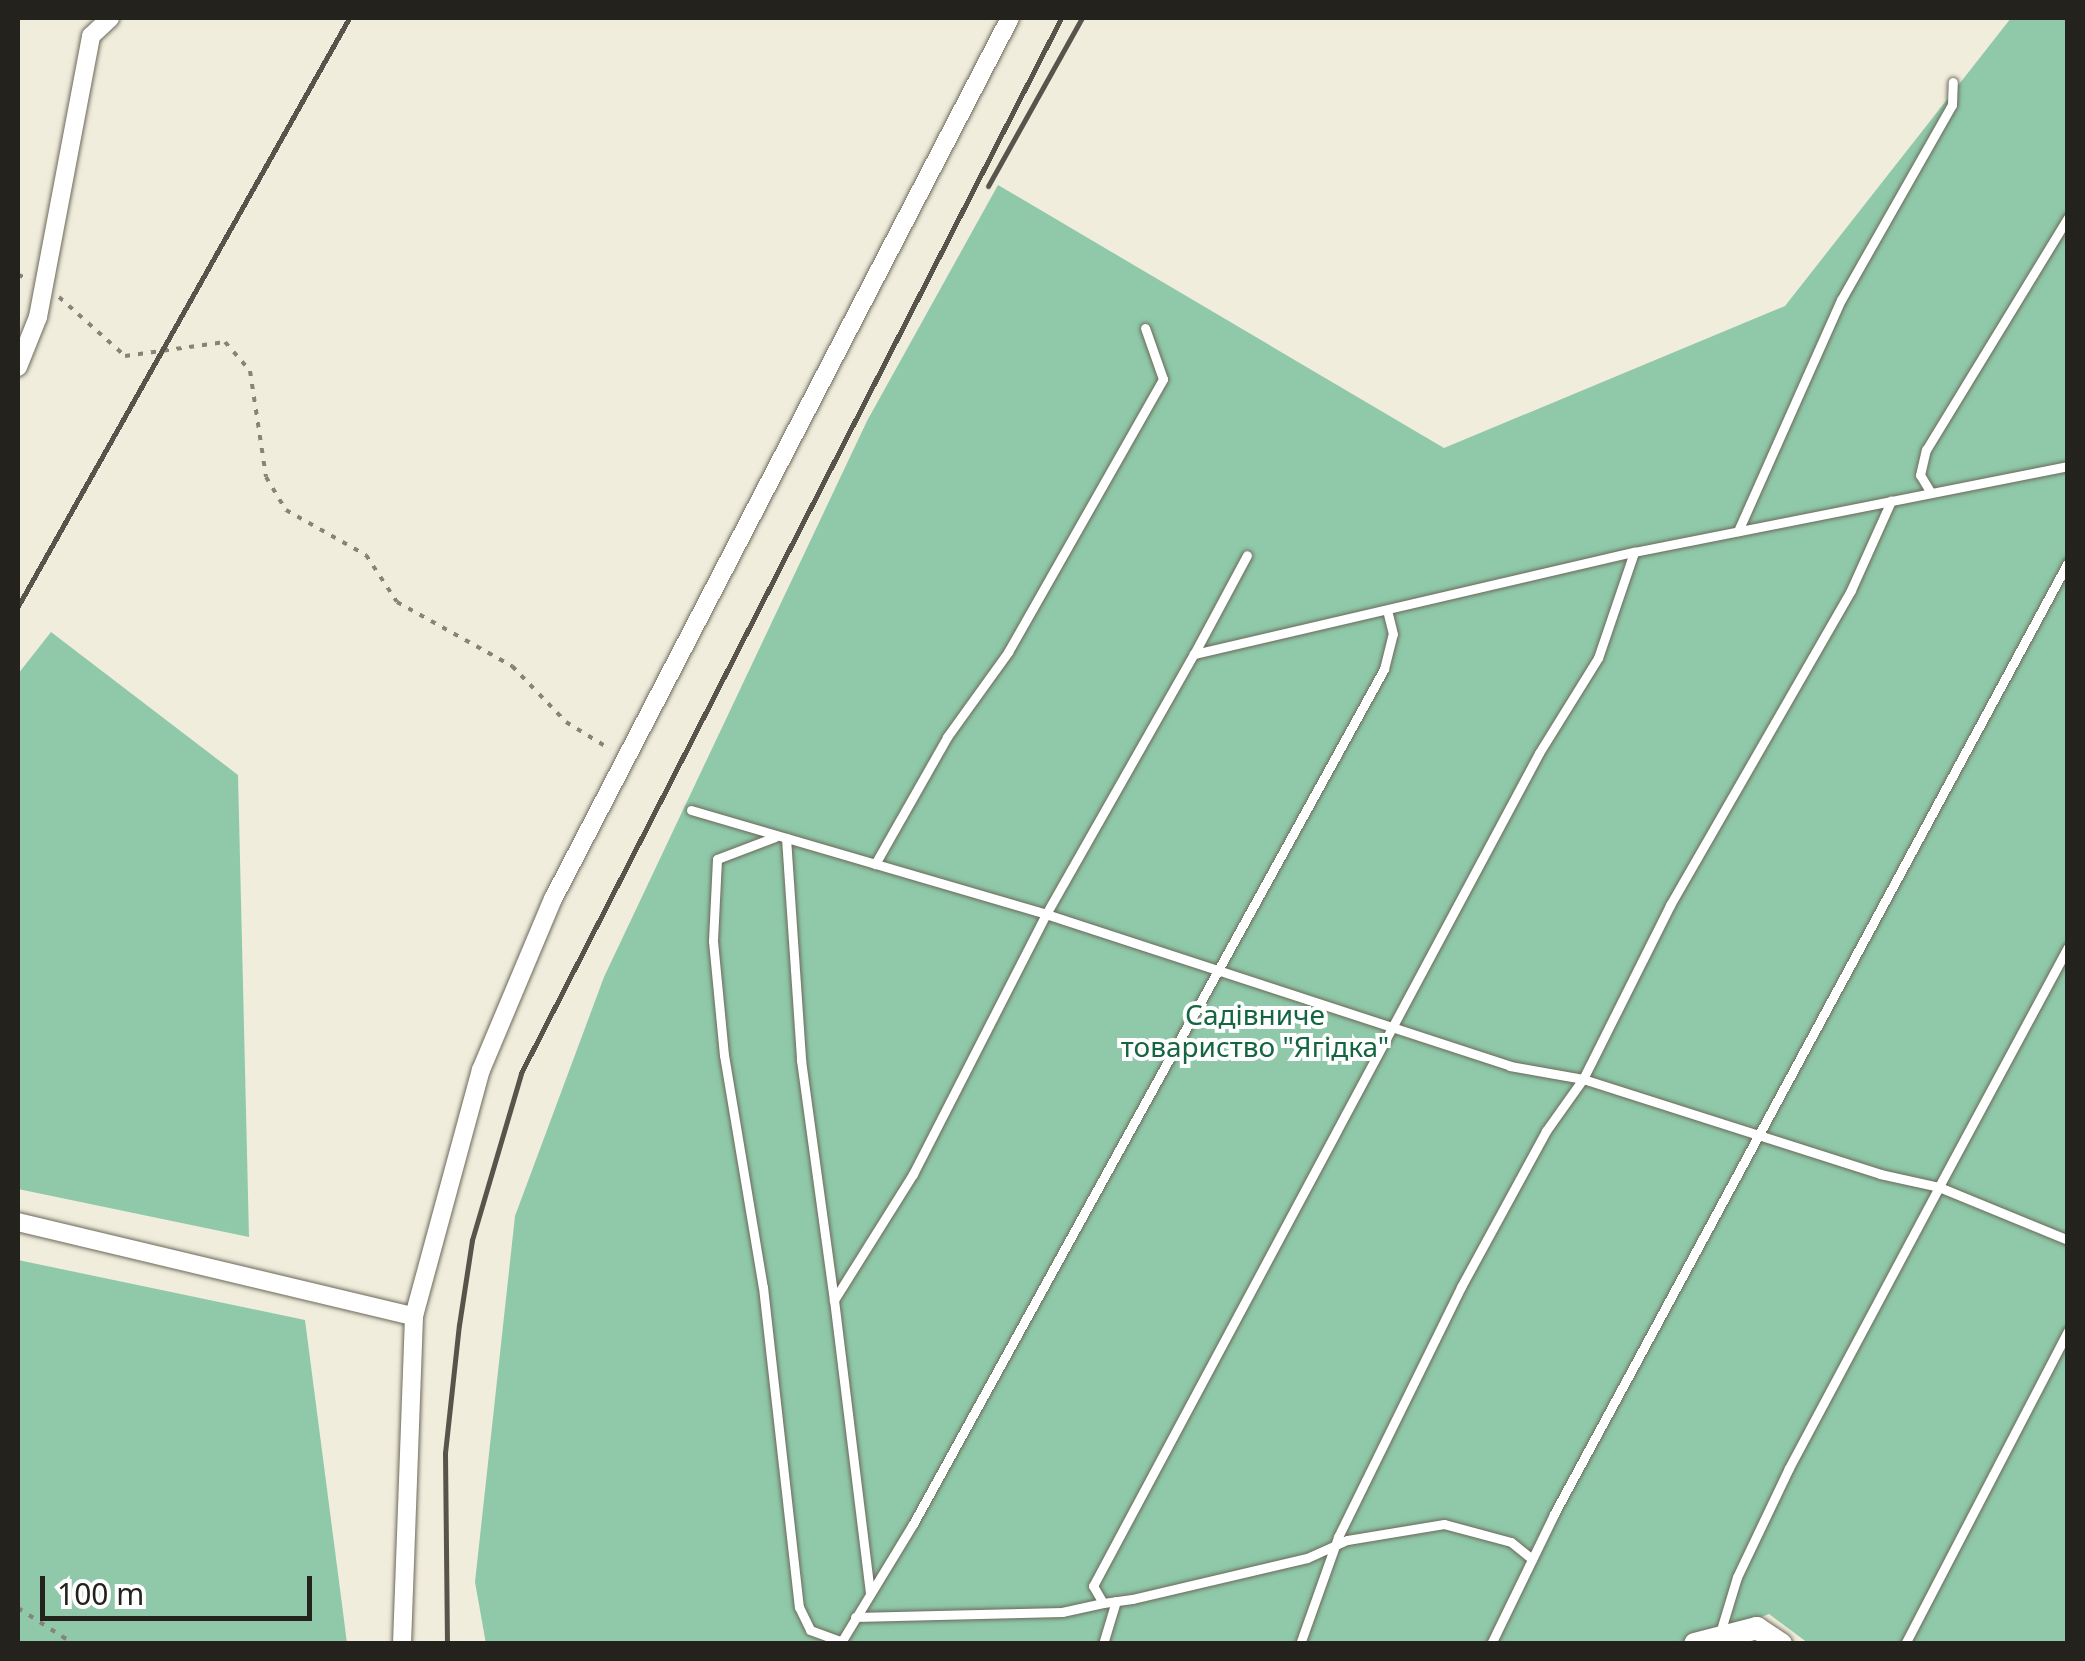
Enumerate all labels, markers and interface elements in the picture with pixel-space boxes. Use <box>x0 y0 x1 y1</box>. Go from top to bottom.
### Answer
park label: Садівниче товариство "Ягідка" <box>1121 997 1389 1063</box>
scale bar <box>45 1556 318 1618</box>
text: 100 m <box>57 1573 144 1614</box>

